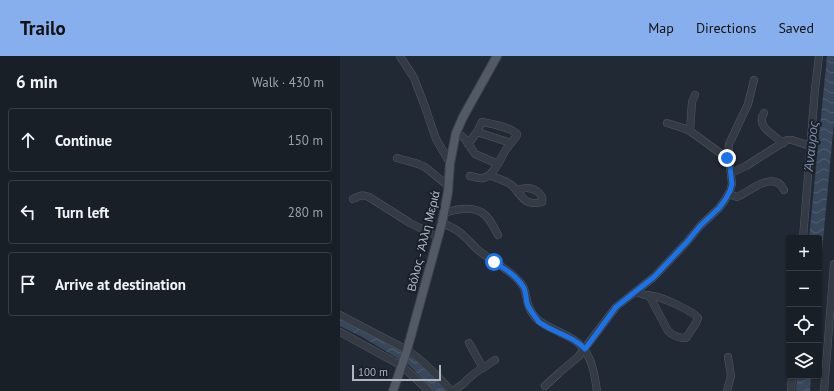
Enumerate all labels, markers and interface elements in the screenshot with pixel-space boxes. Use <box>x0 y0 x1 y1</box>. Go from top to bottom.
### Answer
text: Trailo <box>20 16 66 40</box>
text: Map <box>648 19 674 37</box>
text: Directions <box>696 19 756 37</box>
text: Saved <box>778 19 814 37</box>
text: 6 min <box>16 71 57 93</box>
text: Walk · 430 m <box>252 74 324 91</box>
water label: Άναυρος <box>800 119 822 173</box>
icon: ahead <box>17 129 39 151</box>
text: Continue <box>55 131 112 150</box>
text: 150 m <box>288 132 323 149</box>
route end <box>718 149 736 167</box>
street label: Βόλος - Άλλη Μεριά <box>403 189 443 293</box>
icon: left <box>17 201 39 223</box>
text: Turn left <box>55 203 109 222</box>
text: 280 m <box>288 204 323 221</box>
map controls <box>786 235 822 379</box>
button: + <box>786 235 822 271</box>
route start <box>485 253 503 271</box>
button: − <box>786 271 822 307</box>
icon: arrive <box>17 273 39 295</box>
text: Arrive at destination <box>55 275 186 294</box>
button: locate <box>786 307 822 343</box>
button: layers <box>786 343 822 379</box>
scale bar <box>352 363 441 382</box>
text: 100 m <box>358 365 388 379</box>

